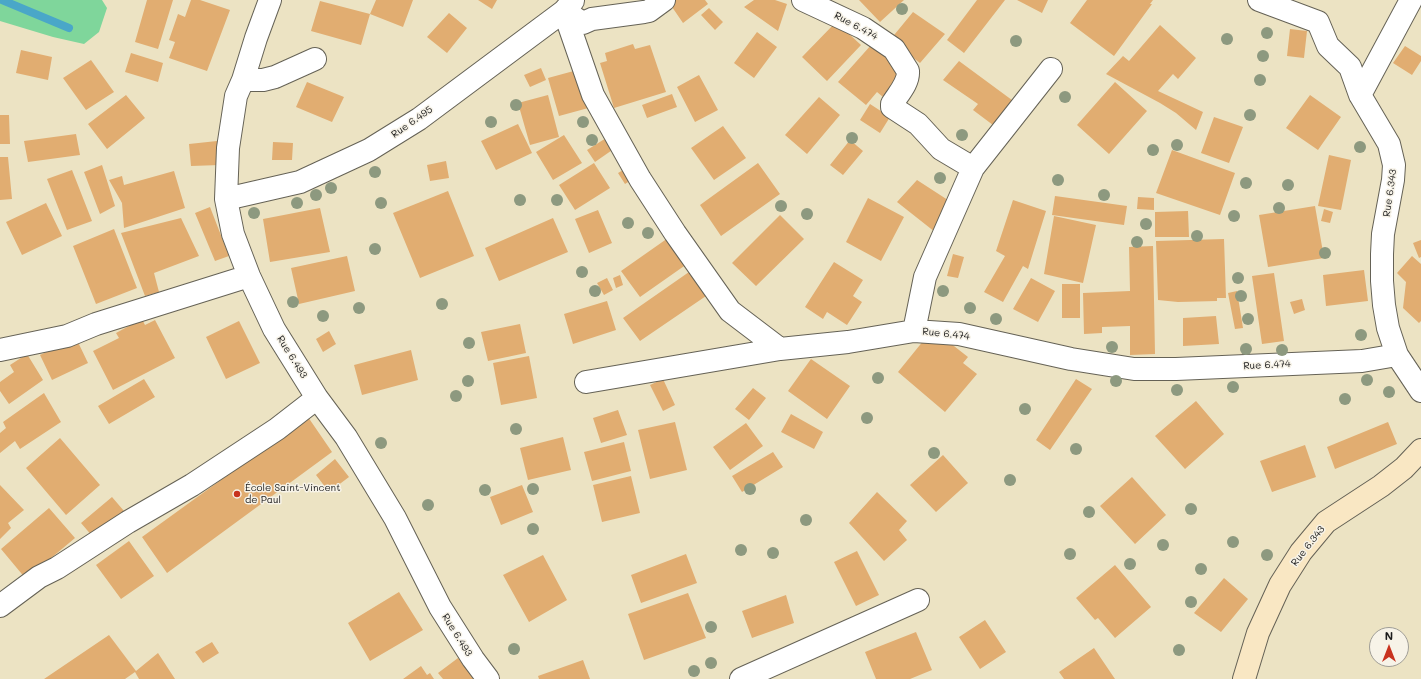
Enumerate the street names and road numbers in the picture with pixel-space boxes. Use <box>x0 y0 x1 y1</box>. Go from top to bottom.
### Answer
street label: Rue 6.474 <box>832 10 880 42</box>
street label: Rue 6.495 <box>389 103 435 141</box>
street label: Rue 6.343 <box>1381 168 1399 218</box>
street label: Rue 6.474 <box>922 326 970 342</box>
street label: Rue 6.493 <box>274 334 310 380</box>
street label: Rue 6.474 <box>1243 358 1291 372</box>
street label: Rue 6.343 <box>1289 523 1327 569</box>
street label: Rue 6.493 <box>439 612 475 658</box>

